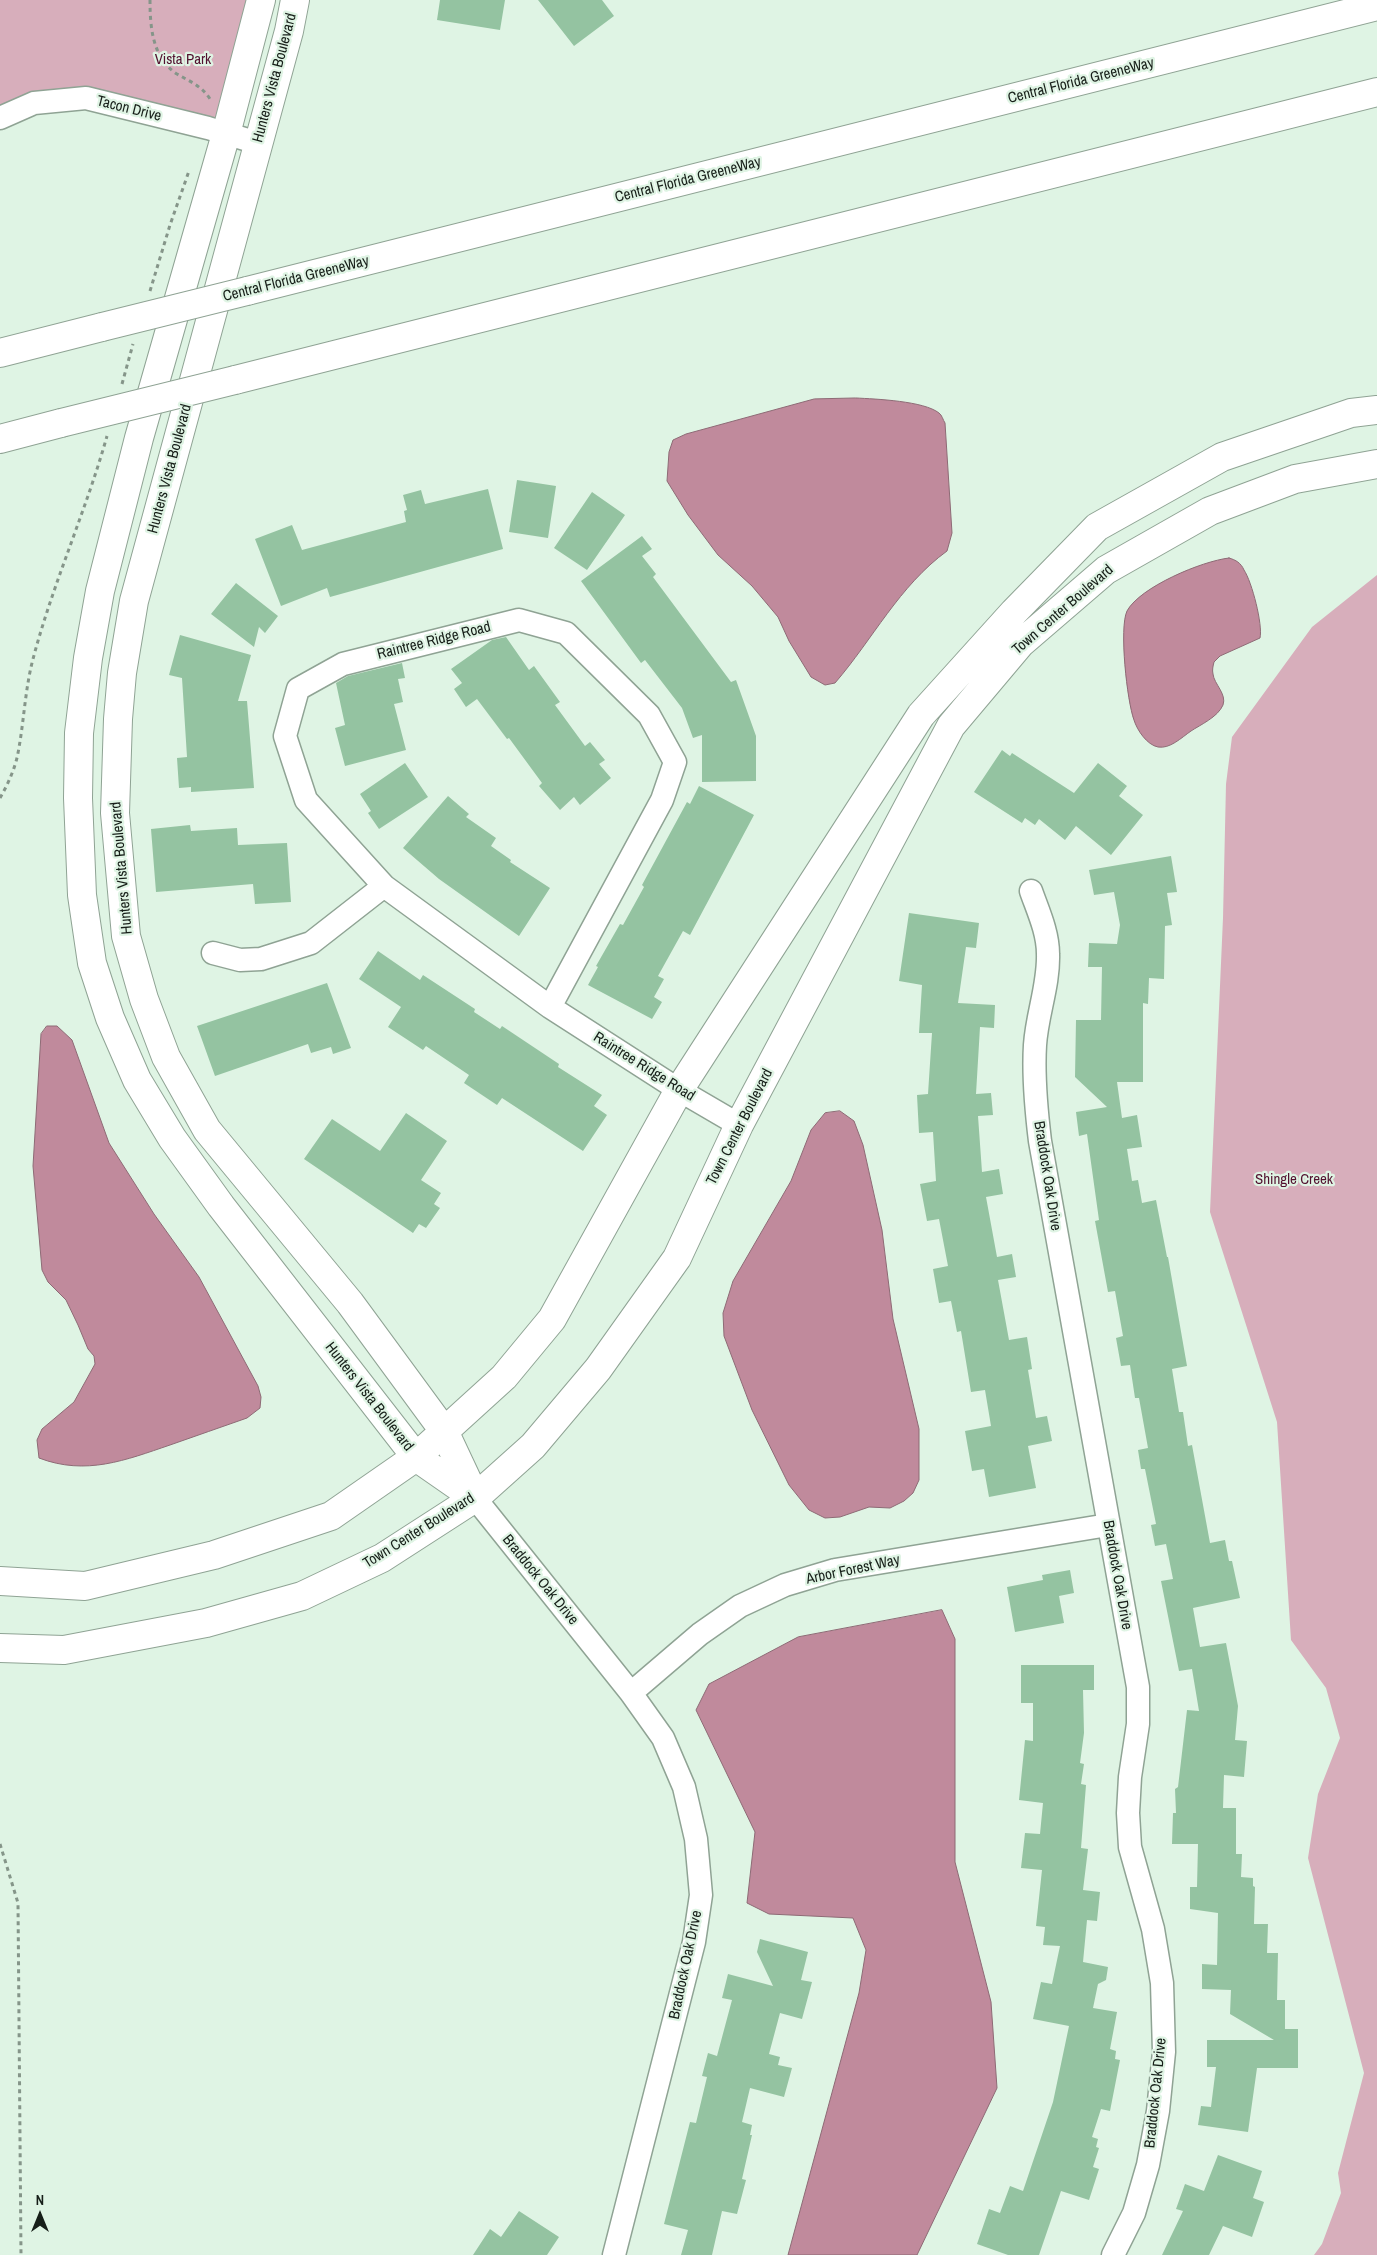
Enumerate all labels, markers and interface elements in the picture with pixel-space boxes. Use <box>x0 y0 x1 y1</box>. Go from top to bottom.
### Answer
street label: Hunters Vista Boulevard <box>249 11 301 145</box>
park label: Vista Park <box>155 51 211 69</box>
street label: Central Florida GreeneWay <box>1006 54 1156 108</box>
street label: Tacon Drive <box>95 92 163 126</box>
street label: Central Florida GreeneWay <box>613 153 763 207</box>
street label: Central Florida GreeneWay <box>221 252 371 306</box>
street label: Hunters Vista Boulevard <box>144 402 196 536</box>
street label: Town Center Boulevard <box>1009 561 1117 659</box>
street label: Raintree Ridge Road <box>375 618 493 664</box>
street label: Hunters Vista Boulevard <box>107 801 137 935</box>
street label: Raintree Ridge Road <box>590 1029 698 1105</box>
street label: Town Center Boulevard <box>703 1066 777 1188</box>
street label: Braddock Oak Drive <box>1029 1120 1065 1232</box>
park label: Shingle Creek <box>1255 1171 1333 1189</box>
street label: Hunters Vista Boulevard <box>321 1339 417 1455</box>
street label: Town Center Boulevard <box>360 1489 478 1573</box>
street label: Braddock Oak Drive <box>1099 1519 1135 1631</box>
street label: Braddock Oak Drive <box>498 1531 582 1629</box>
street label: Arbor Forest Way <box>805 1551 901 1589</box>
street label: Braddock Oak Drive <box>666 1909 706 2021</box>
street label: Braddock Oak Drive <box>1141 2037 1171 2149</box>
north arrow <box>15 2190 65 2240</box>
text: N <box>36 2191 44 2209</box>

